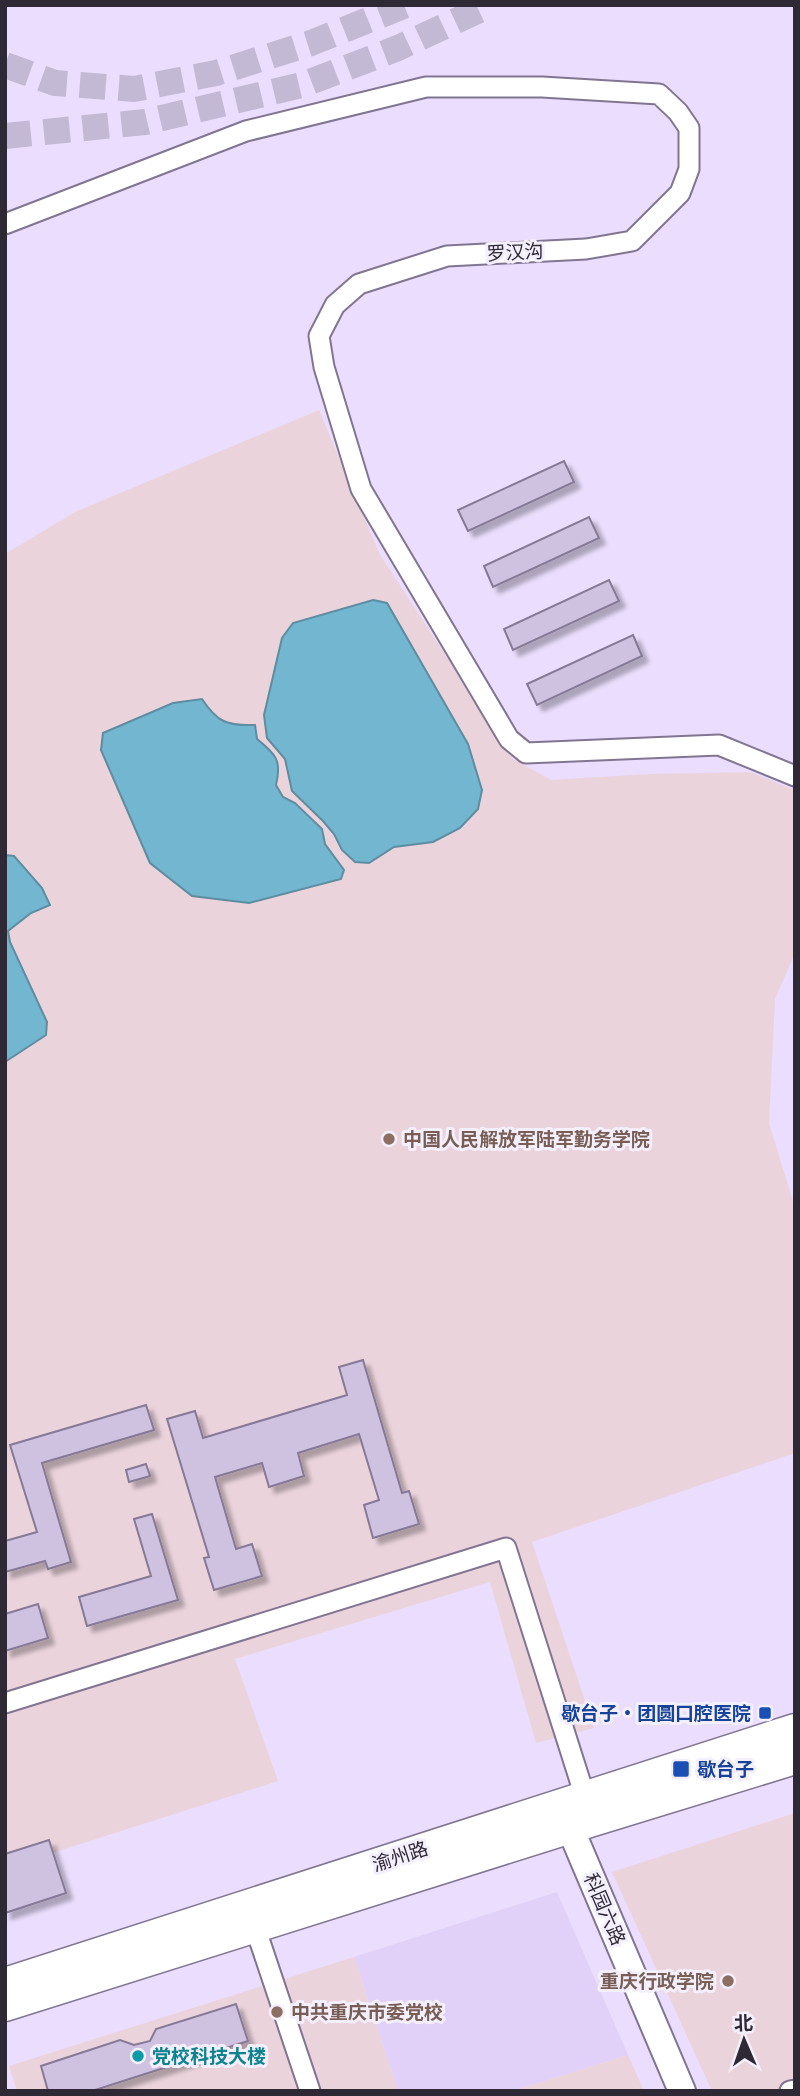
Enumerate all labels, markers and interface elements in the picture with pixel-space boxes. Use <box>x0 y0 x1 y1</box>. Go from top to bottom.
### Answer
street label: 罗汉沟 <box>486 240 544 265</box>
place label: 中国人民解放军陆军勤务学院 <box>403 1128 650 1151</box>
marker: 中国人民解放军陆军勤务学院 <box>381 1131 397 1147</box>
place label: 歇台子‧团圆口腔医院 <box>561 1702 751 1725</box>
marker: 歇台子‧团圆口腔医院 <box>757 1705 773 1721</box>
place label: 歇台子 <box>697 1758 754 1781</box>
marker: 歇台子 <box>671 1759 691 1779</box>
street label: 渝州路 <box>369 1837 431 1876</box>
street label: 科园六路 <box>579 1870 630 1949</box>
place label: 重庆行政学院 <box>600 1970 714 1993</box>
marker: 重庆行政学院 <box>720 1973 736 1989</box>
place label: 中共重庆市委党校 <box>291 2001 443 2024</box>
marker: 中共重庆市委党校 <box>269 2004 285 2020</box>
north arrow <box>709 2005 779 2075</box>
text: 北 <box>734 2012 753 2035</box>
place label: 党校科技大楼 <box>152 2045 266 2068</box>
marker: 党校科技大楼 <box>130 2048 146 2064</box>

